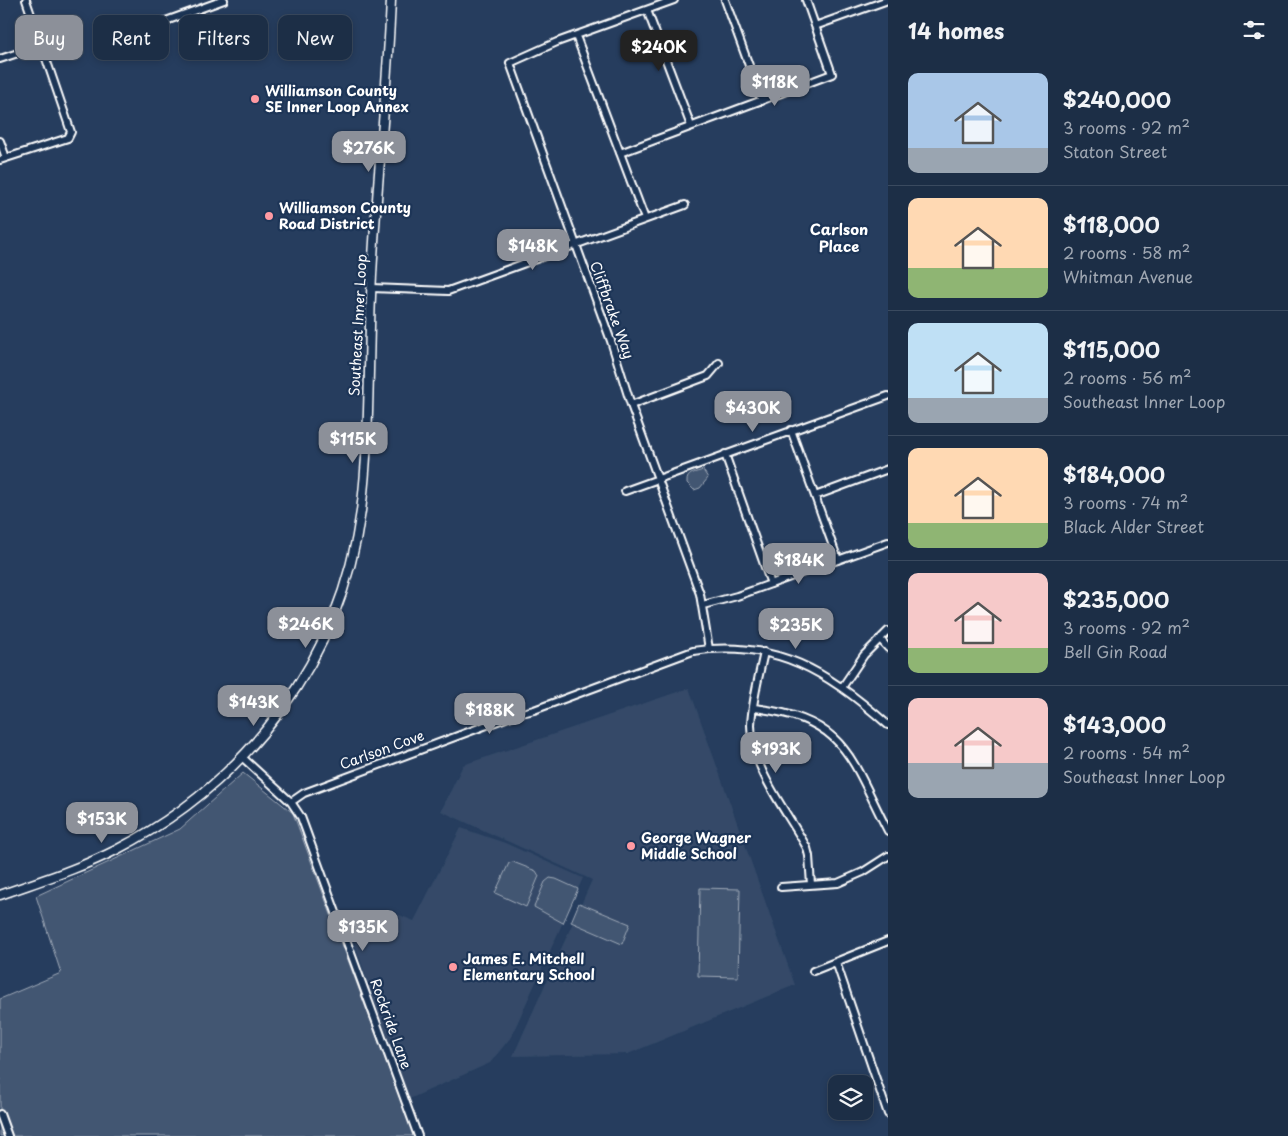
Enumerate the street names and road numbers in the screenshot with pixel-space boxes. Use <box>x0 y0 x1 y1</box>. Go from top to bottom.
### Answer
street label: Southeast Inner Loop <box>343 254 372 396</box>
street label: Cliffbrake Way <box>585 258 640 362</box>
street label: Carlson Cove <box>337 725 427 775</box>
street label: Rockride Lane <box>365 976 418 1072</box>

